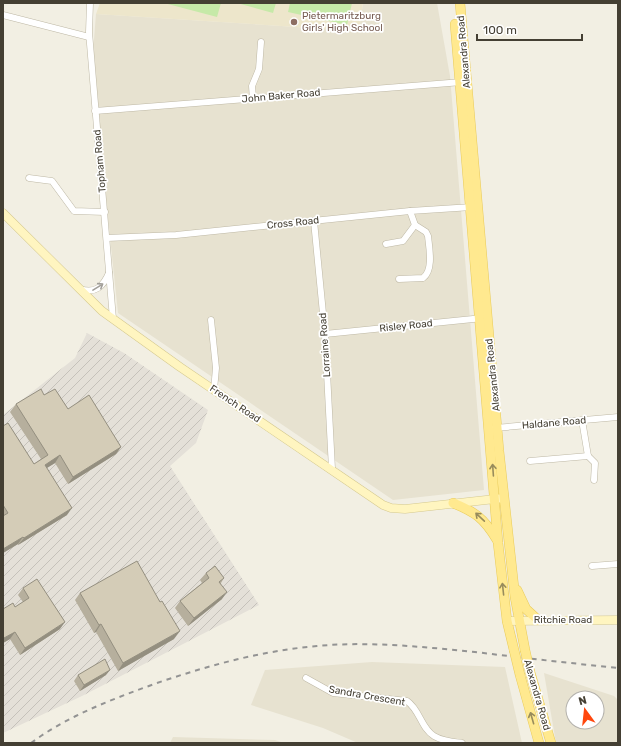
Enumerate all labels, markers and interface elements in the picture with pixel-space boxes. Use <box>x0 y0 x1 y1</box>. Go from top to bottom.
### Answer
place label: Pietermaritzburg Girls' High School <box>302 10 383 34</box>
street label: Alexandra Road <box>455 15 473 89</box>
scale bar <box>477 16 582 42</box>
marker: Pietermaritzburg Girls' High School <box>289 17 299 27</box>
text: 100 m <box>483 23 517 37</box>
street label: John Baker Road <box>241 87 321 105</box>
street label: Topham Road <box>91 129 109 193</box>
street label: Cross Road <box>266 214 320 232</box>
one-way arrow <box>92 283 103 292</box>
street label: Lorraine Road <box>317 312 333 378</box>
street label: Risley Road <box>379 317 433 335</box>
street label: Alexandra Road <box>483 338 503 412</box>
street label: French Road <box>207 383 263 425</box>
street label: Haldane Road <box>521 414 587 432</box>
one-way arrow <box>489 464 496 477</box>
one-way arrow <box>475 513 485 522</box>
one-way arrow <box>499 583 507 596</box>
street label: Ritchie Road <box>534 614 592 626</box>
street label: Alexandra Road <box>521 658 553 732</box>
street label: Sandra Crescent <box>328 683 406 709</box>
north arrow <box>565 690 605 730</box>
text: N <box>577 693 588 708</box>
one-way arrow <box>527 711 535 724</box>

